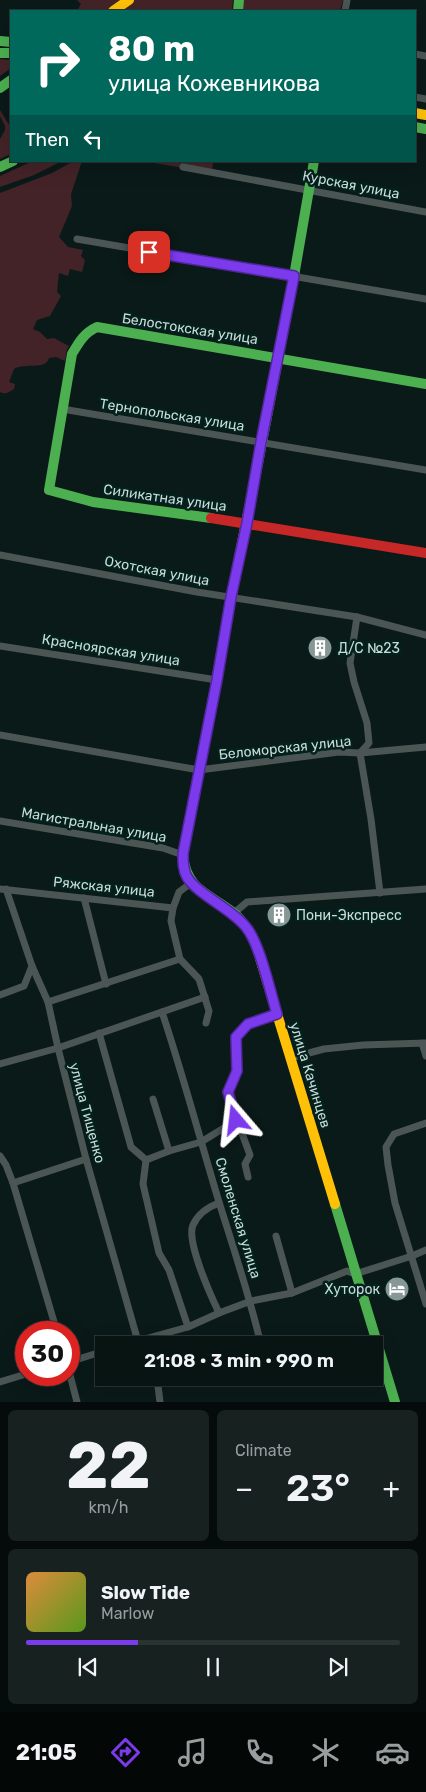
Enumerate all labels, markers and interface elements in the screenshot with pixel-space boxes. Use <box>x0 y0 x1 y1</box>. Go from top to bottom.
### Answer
text: 80 m <box>108 28 195 70</box>
icon: right <box>25 30 90 95</box>
text: улица Кожевникова <box>108 70 320 97</box>
icon: left <box>79 125 107 153</box>
text: Then <box>25 128 69 151</box>
street label: Курская улица <box>301 167 401 203</box>
pin <box>128 231 170 273</box>
icon: arrive <box>135 238 163 266</box>
street label: Белостокская улица <box>121 310 259 348</box>
street label: Тернопольская улица <box>98 395 246 435</box>
street label: Силикатная улица <box>102 481 228 515</box>
street label: Охотская улица <box>103 552 211 590</box>
street label: Красноярская улица <box>41 631 181 669</box>
building icon: Д/С №23 <box>307 635 333 661</box>
place label: Д/С №23 <box>338 640 400 657</box>
street label: Беломорская улица <box>218 733 352 763</box>
street label: Магистральная улица <box>20 804 168 846</box>
street label: Ряжская улица <box>52 873 156 901</box>
building icon: Пони-Экспресс <box>266 902 292 928</box>
place label: Пони-Экспресс <box>296 907 402 924</box>
street label: улица Качинцев <box>286 1020 334 1130</box>
street label: улица Тищенко <box>65 1061 109 1165</box>
position arrow <box>209 1093 261 1145</box>
street label: Смоленская улица <box>212 1155 264 1281</box>
hotel icon: Хуторок <box>384 1276 410 1302</box>
place label: Хуторок <box>324 1281 380 1298</box>
speed limit sign: 30 <box>15 1321 80 1386</box>
text: 21:08 · 3 min · 990 m <box>144 1349 334 1372</box>
text: 22 <box>66 1427 151 1504</box>
text: Climate <box>235 1441 292 1460</box>
text: 23° <box>286 1465 350 1511</box>
text: − <box>235 1472 253 1505</box>
text: + <box>383 1472 400 1505</box>
text: km/h <box>89 1498 128 1517</box>
text: Slow Tide <box>101 1581 190 1604</box>
text: Marlow <box>101 1604 154 1623</box>
icon: previous <box>74 1653 102 1681</box>
icon: pause <box>199 1653 227 1681</box>
icon: next <box>324 1653 352 1681</box>
icon: directions <box>108 1735 143 1770</box>
icon: music <box>175 1735 210 1770</box>
icon: phone <box>242 1735 277 1770</box>
icon: climate <box>308 1735 343 1770</box>
icon: car <box>375 1735 410 1770</box>
text: 21:05 <box>16 1739 77 1766</box>

